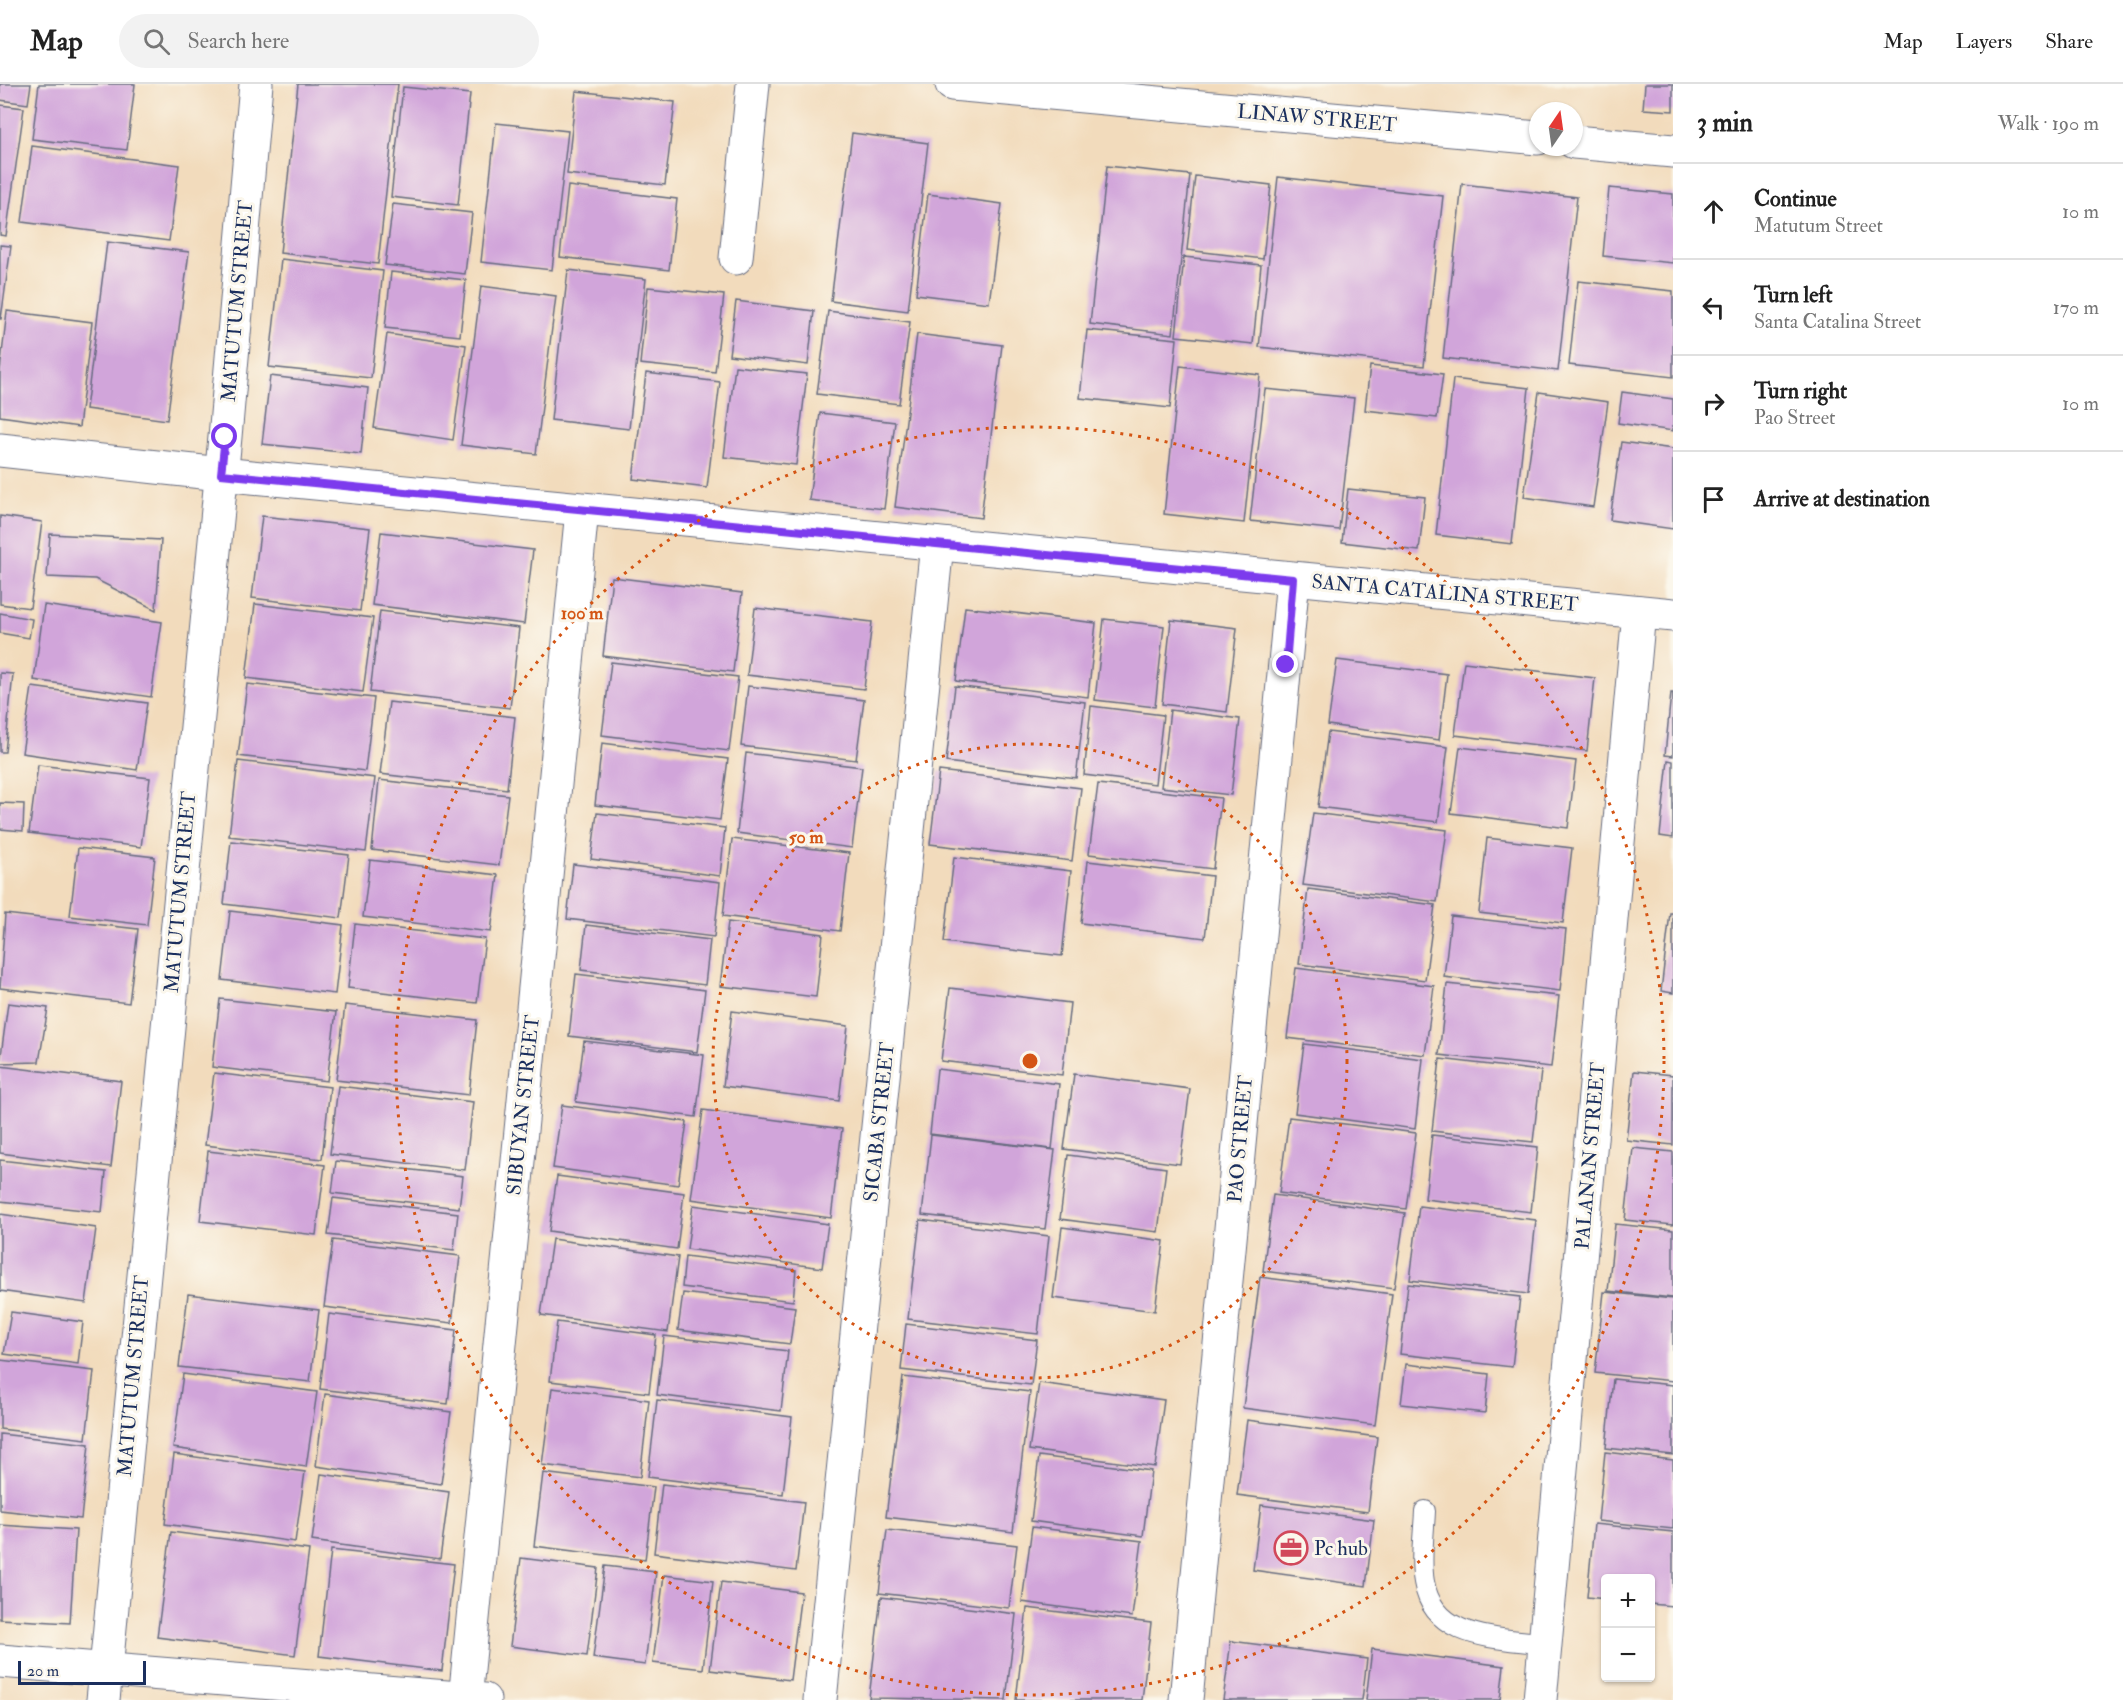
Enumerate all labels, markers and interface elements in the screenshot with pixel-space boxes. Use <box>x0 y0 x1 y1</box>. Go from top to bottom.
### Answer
search box <box>119 14 539 68</box>
text: Map <box>30 24 83 59</box>
icon: search <box>140 25 173 58</box>
text: Search here <box>188 27 289 55</box>
text: Map <box>1883 28 1923 55</box>
text: Layers <box>1956 28 2012 55</box>
text: Share <box>2045 28 2093 55</box>
street label: LINAW STREET <box>1236 99 1398 137</box>
north arrow <box>1529 102 1583 156</box>
text: 3 min <box>1697 107 1753 139</box>
text: Walk · 190 m <box>1998 111 2099 136</box>
text: Continue <box>1754 185 1837 213</box>
icon: ahead <box>1697 195 1730 228</box>
street label: MATUTUM STREET <box>216 199 258 403</box>
text: 10 m <box>2062 199 2099 224</box>
text: Matutum Street <box>1754 213 1883 238</box>
text: Turn left <box>1754 281 1833 309</box>
icon: left <box>1697 291 1730 324</box>
text: 170 m <box>2053 295 2099 320</box>
text: Santa Catalina Street <box>1754 309 1921 334</box>
text: Turn right <box>1754 377 1847 405</box>
icon: right <box>1697 387 1730 420</box>
text: 10 m <box>2062 391 2099 416</box>
text: Pao Street <box>1754 405 1835 430</box>
route start <box>211 423 237 449</box>
icon: arrive <box>1697 483 1730 516</box>
text: Arrive at destination <box>1754 485 1930 513</box>
street label: SANTA CATALINA STREET <box>1311 569 1580 617</box>
text: 100 m <box>561 602 604 625</box>
route end <box>1272 651 1298 677</box>
street label: MATUTUM STREET <box>159 790 201 994</box>
text: 50 m <box>789 826 824 849</box>
street label: SIBUYAN STREET <box>501 1014 545 1196</box>
street label: SICABA STREET <box>858 1041 900 1203</box>
centre of rings <box>1020 1051 1040 1071</box>
street label: PALANAN STREET <box>1569 1061 1611 1251</box>
street label: PAO STREET <box>1222 1074 1258 1204</box>
street label: MATUTUM STREET <box>112 1274 154 1478</box>
office icon: Pc hub <box>1273 1530 1309 1566</box>
place label: Pc hub <box>1314 1536 1368 1561</box>
map controls <box>1601 1574 1655 1682</box>
button: + <box>1601 1574 1655 1628</box>
button: − <box>1601 1628 1655 1682</box>
scale bar <box>18 1658 146 1686</box>
text: 20 m <box>27 1661 59 1681</box>

